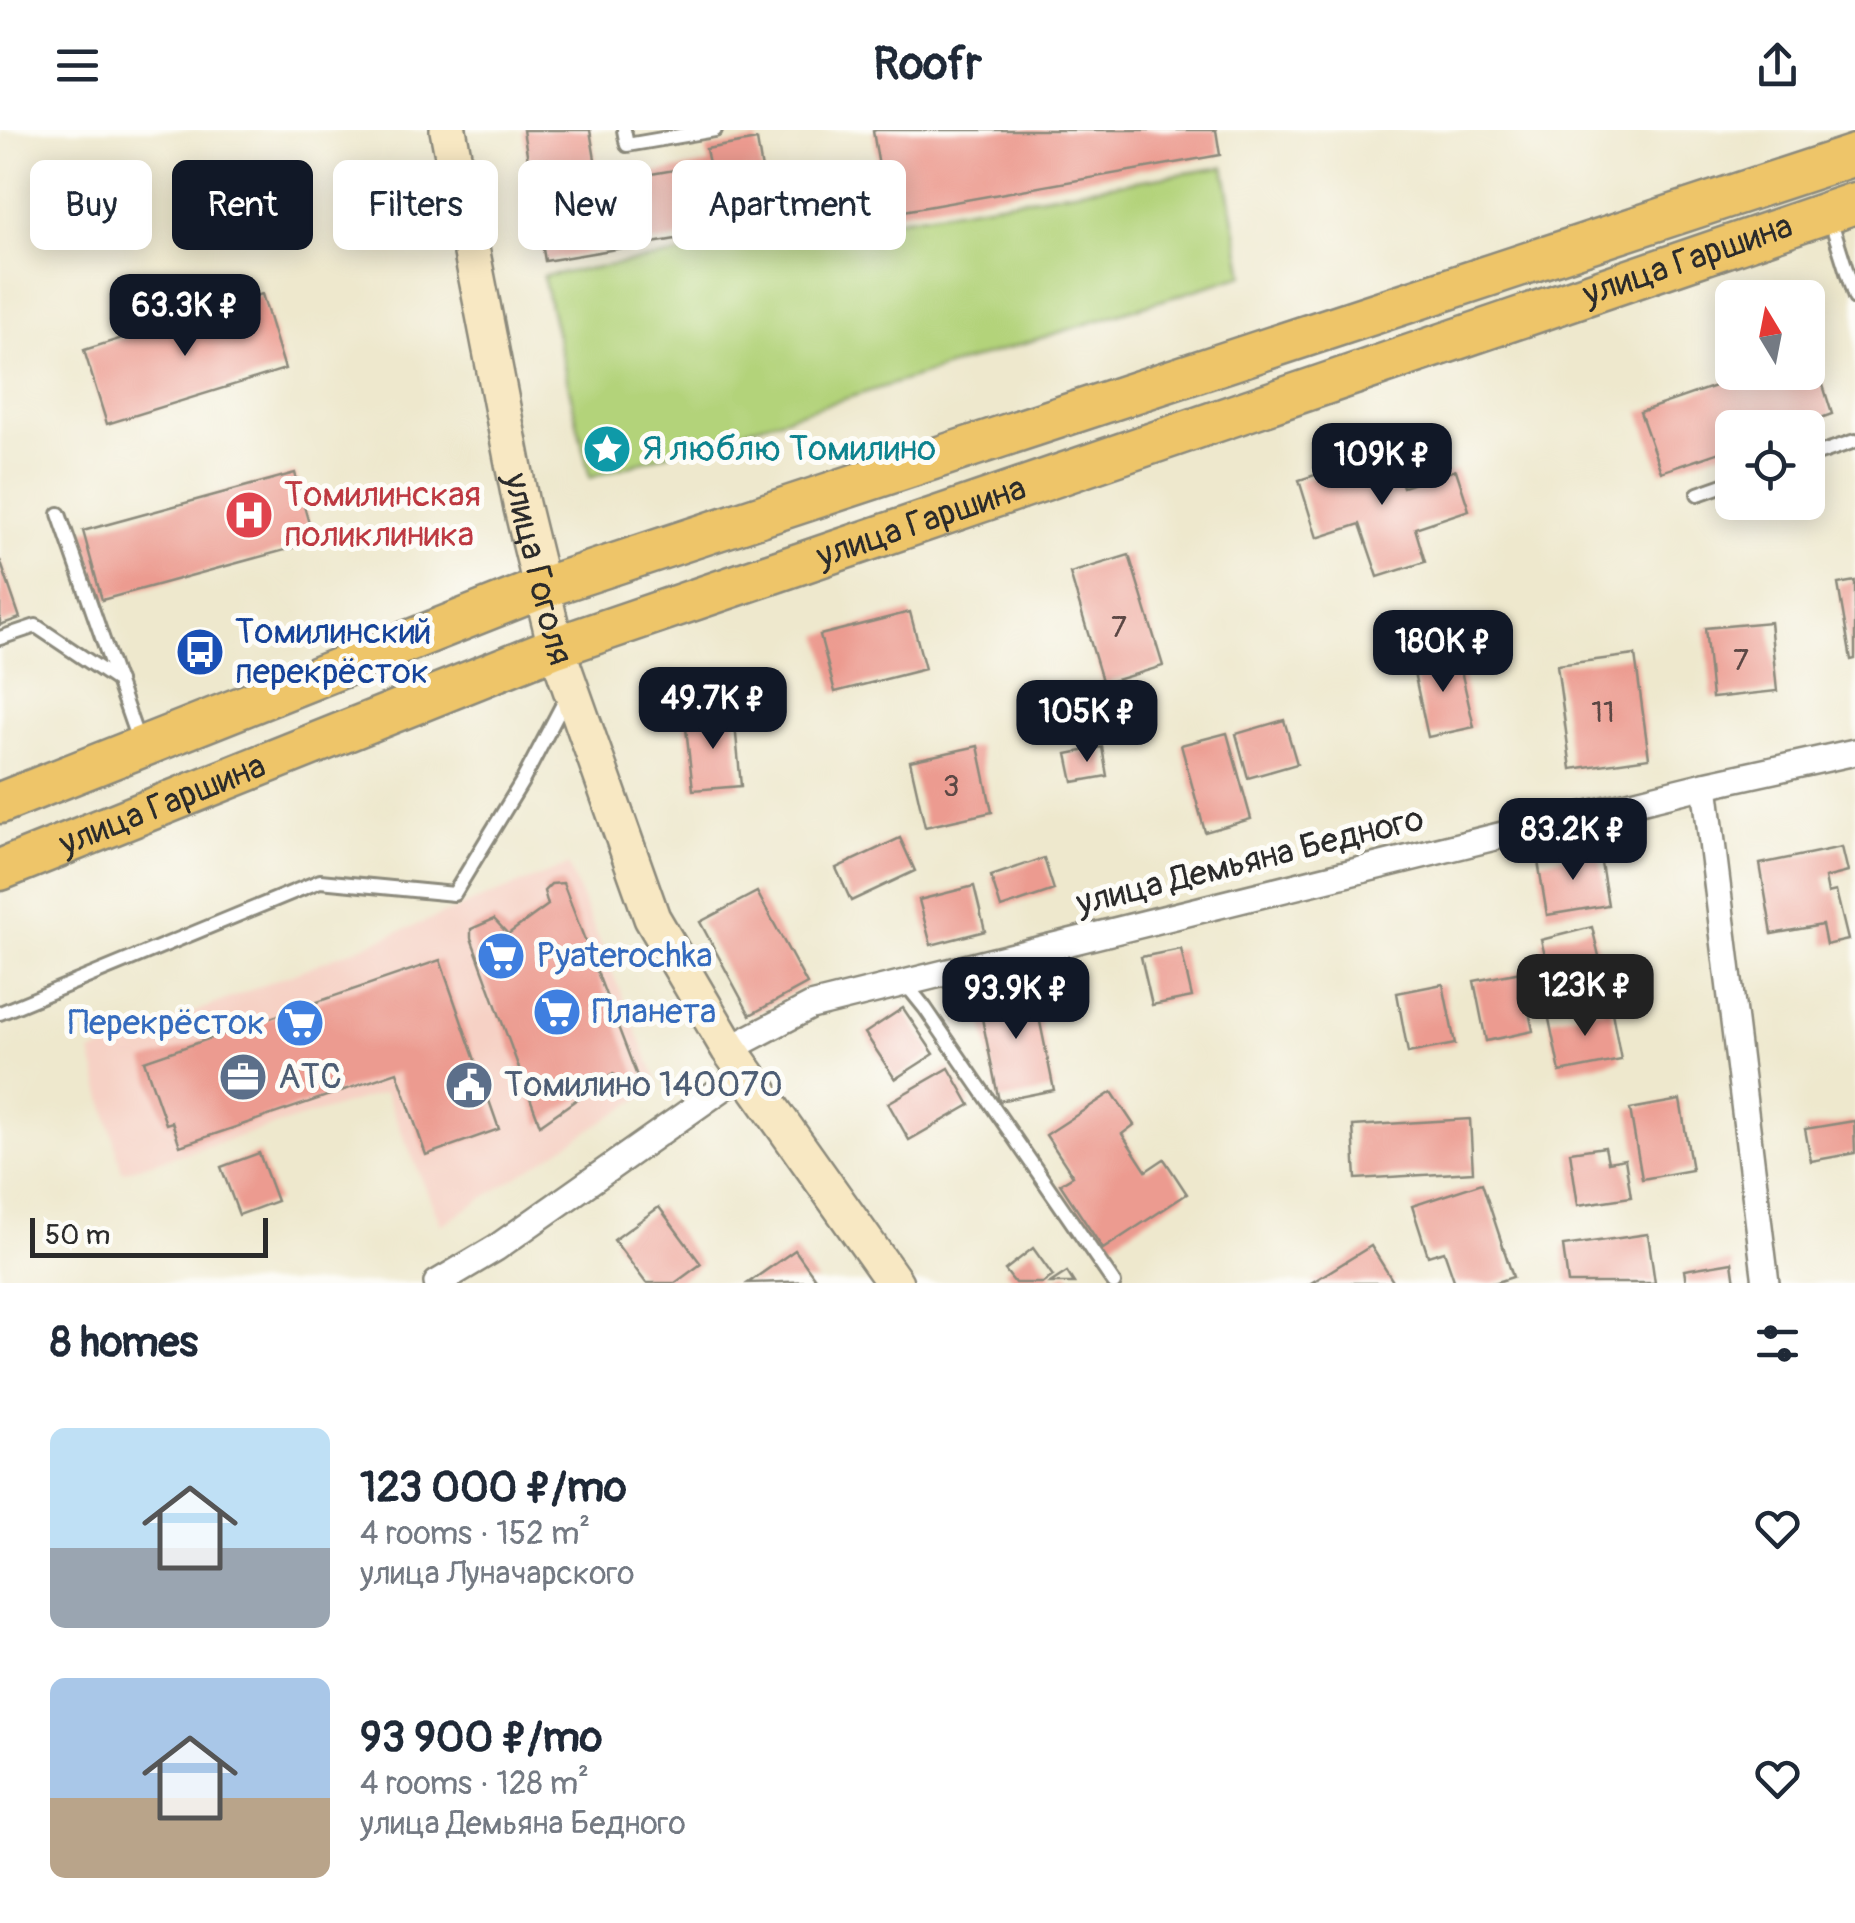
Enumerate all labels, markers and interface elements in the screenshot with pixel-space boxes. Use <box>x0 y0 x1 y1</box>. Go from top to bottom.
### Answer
text: Roofr <box>873 37 982 93</box>
icon: menu <box>50 38 105 93</box>
icon: share <box>1750 38 1805 93</box>
chip: Buy <box>30 160 152 250</box>
chip: Rent <box>172 160 313 250</box>
chip: Filters <box>333 160 498 250</box>
chip: New <box>518 160 652 250</box>
chip: Apartment <box>672 160 906 250</box>
street label: улица Гаршина <box>1576 204 1798 317</box>
pin: 63.3K ₽ <box>93 274 277 359</box>
north arrow <box>1715 280 1825 390</box>
map controls <box>1715 280 1825 520</box>
text: 63.3K ₽ <box>132 286 238 326</box>
button: locate <box>1715 410 1825 520</box>
place icon: Я люблю Томилино <box>581 423 633 475</box>
pin: 109K ₽ <box>1301 423 1463 508</box>
place label: Я люблю Томилино <box>642 427 936 471</box>
text: 109K ₽ <box>1334 435 1430 475</box>
street label: улица Гаршина <box>810 466 1032 579</box>
street label: улица Гоголя <box>493 468 583 671</box>
place label: Томилинская поликлиника <box>284 473 481 557</box>
hospital icon: Томилинская поликлиника <box>223 489 275 541</box>
house number: 7 <box>1111 609 1127 646</box>
place label: Томилинский перекрёсток <box>235 610 432 694</box>
pin: 180K ₽ <box>1362 610 1524 695</box>
text: 180K ₽ <box>1395 622 1491 662</box>
bus stop icon: Томилинский перекрёсток <box>174 626 226 678</box>
house number: 7 <box>1733 642 1749 679</box>
pin: 49.7K ₽ <box>621 667 805 752</box>
text: 49.7K ₽ <box>661 679 765 719</box>
pin: 105K ₽ <box>1006 680 1168 765</box>
text: 105K ₽ <box>1038 692 1136 732</box>
house number: 11 <box>1591 694 1615 731</box>
street label: улица Гаршина <box>52 744 272 866</box>
house number: 3 <box>943 768 959 805</box>
street label: улица Демьяна Бедного <box>1071 797 1428 926</box>
pin: 83.2K ₽ <box>1481 798 1665 883</box>
text: 83.2K ₽ <box>1521 810 1625 850</box>
supermarket icon: Pyaterochka <box>475 930 527 982</box>
place label: Pyaterochka <box>536 934 713 978</box>
pin: 123K ₽ <box>1504 954 1666 1039</box>
pin: 93.9K ₽ <box>924 957 1108 1042</box>
text: 123K ₽ <box>1539 966 1631 1006</box>
text: 93.9K ₽ <box>964 969 1068 1009</box>
supermarket icon: Планета <box>531 986 583 1038</box>
place label: Планета <box>592 990 716 1034</box>
supermarket icon: Перекрёсток <box>274 997 326 1049</box>
place label: Перекрёсток <box>68 1001 265 1045</box>
office icon: АТС <box>217 1051 269 1103</box>
place label: АТС <box>278 1055 342 1099</box>
public building icon: Томилино 140070 <box>443 1059 495 1111</box>
place label: Томилино 140070 <box>504 1063 783 1107</box>
scale bar <box>30 1213 268 1258</box>
text: 50 m <box>45 1218 110 1253</box>
icon: filters <box>1750 1316 1805 1371</box>
text: 8 homes <box>50 1317 198 1369</box>
text: 123 000 ₽/mo <box>360 1462 627 1514</box>
icon: home <box>130 1468 250 1588</box>
icon: heart <box>1750 1501 1805 1556</box>
text: 4 rooms · 152 m² <box>360 1514 590 1554</box>
text: улица Луначарского <box>360 1554 635 1594</box>
text: 93 900 ₽/mo <box>360 1712 602 1764</box>
icon: home <box>130 1718 250 1838</box>
icon: heart <box>1750 1751 1805 1806</box>
text: 4 rooms · 128 m² <box>360 1764 589 1804</box>
text: улица Демьяна Бедного <box>360 1804 686 1844</box>

